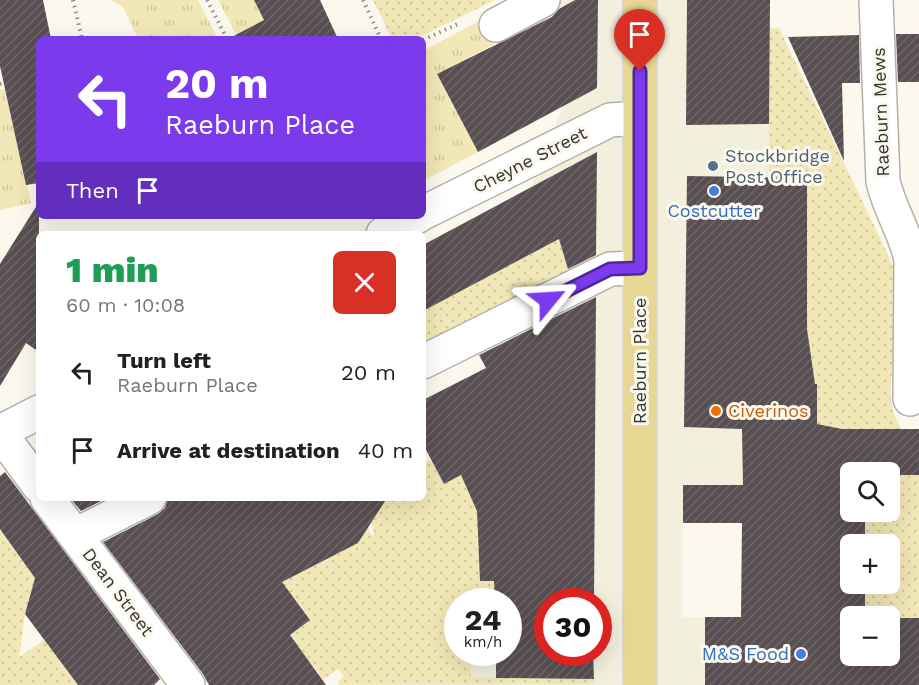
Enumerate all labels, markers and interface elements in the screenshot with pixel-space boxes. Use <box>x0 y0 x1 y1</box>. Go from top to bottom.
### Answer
pin <box>614 9 665 71</box>
icon: arrive <box>623 18 656 51</box>
street label: Raeburn Mews <box>868 47 893 177</box>
text: 20 m <box>165 59 269 108</box>
icon: left <box>66 60 144 138</box>
text: Raeburn Place <box>165 109 355 141</box>
street label: Cheyne Street <box>470 122 590 197</box>
place label: Stockbridge Post Office <box>725 145 830 187</box>
marker: Stockbridge Post Office <box>706 159 720 173</box>
icon: arrive <box>131 174 164 207</box>
text: Then <box>66 178 119 203</box>
marker: Costcutter <box>707 184 721 198</box>
place label: Costcutter <box>667 200 761 221</box>
text: 1 min <box>66 249 159 291</box>
button: close <box>333 251 396 314</box>
position arrow <box>516 268 580 332</box>
text: 60 m · 10:08 <box>66 293 185 317</box>
street label: Raeburn Place <box>629 298 650 424</box>
text: Turn left <box>117 348 211 373</box>
icon: left <box>66 356 99 389</box>
text: 20 m <box>341 360 396 385</box>
text: Raeburn Place <box>117 373 258 397</box>
place label: Civerinos <box>728 400 808 421</box>
marker: Civerinos <box>709 404 723 418</box>
icon: arrive <box>66 434 99 467</box>
text: Arrive at destination <box>117 438 340 463</box>
text: 40 m <box>358 438 413 463</box>
map controls <box>840 462 900 666</box>
button: search <box>840 462 900 522</box>
button: + <box>840 534 900 594</box>
street label: Dean Street <box>78 543 159 640</box>
speed limit sign: 30 <box>534 588 612 666</box>
text: 24 <box>465 602 501 637</box>
button: − <box>840 606 900 666</box>
text: km/h <box>464 633 502 651</box>
place label: M&S Food <box>702 643 789 664</box>
marker: M&S Food <box>794 647 808 661</box>

